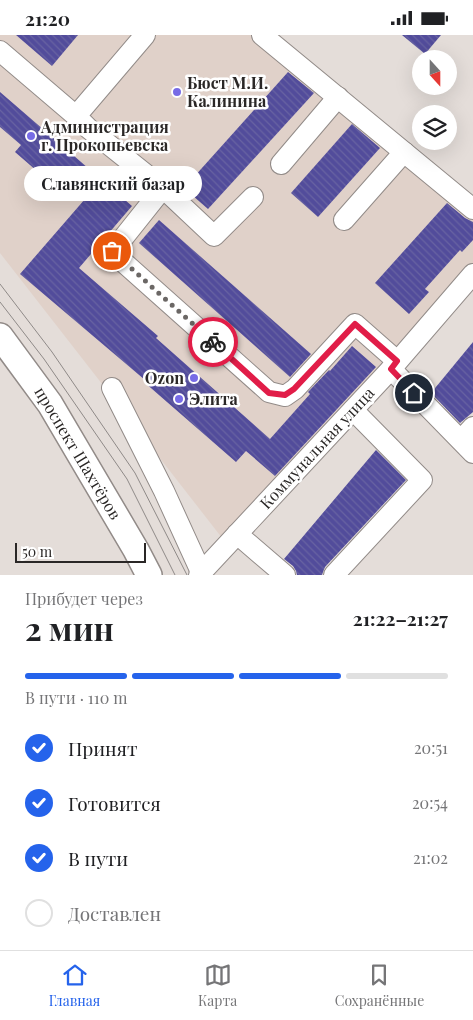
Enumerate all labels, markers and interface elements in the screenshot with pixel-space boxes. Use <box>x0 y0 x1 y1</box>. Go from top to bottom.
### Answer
text: 21:20 <box>25 5 70 31</box>
north arrow <box>412 50 458 95</box>
map controls <box>412 50 457 150</box>
place label: Бюст М.И. Калинина <box>187 72 268 111</box>
marker: Бюст М.И. Калинина <box>171 86 183 98</box>
button: layers <box>412 105 457 150</box>
place label: Администрация г. Прокопьевска <box>40 116 169 155</box>
marker: Администрация г. Прокопьевска <box>25 130 37 142</box>
callout: Славянский базар <box>23 166 201 201</box>
text: Славянский базар <box>41 173 185 194</box>
pin <box>91 230 133 272</box>
icon: bag <box>98 237 126 265</box>
courier <box>188 317 238 367</box>
icon: bike <box>199 328 227 356</box>
place label: Ozon <box>145 367 184 388</box>
marker: Ozon <box>188 372 200 384</box>
pin <box>393 372 435 414</box>
icon: home <box>400 379 428 407</box>
street label: проспект Шахтёров <box>30 382 127 523</box>
street label: Коммунальная улица <box>255 382 378 513</box>
place label: Элита <box>189 388 238 409</box>
marker: Элита <box>173 393 185 405</box>
scale bar <box>15 540 146 563</box>
text: 50 m <box>22 542 52 561</box>
text: Прибудет через <box>25 588 143 609</box>
text: 21:22–21:27 <box>353 605 448 631</box>
text: 2 мин <box>25 606 114 649</box>
text: В пути · 110 m <box>25 687 128 708</box>
icon: check <box>25 734 53 762</box>
text: Принят <box>68 735 137 761</box>
text: 20:51 <box>414 737 448 758</box>
icon: check <box>25 789 53 817</box>
text: Готовится <box>68 790 161 816</box>
text: 20:54 <box>412 792 448 813</box>
icon: check <box>25 844 53 872</box>
text: В пути <box>68 845 128 871</box>
text: 21:02 <box>413 847 448 868</box>
text: Доставлен <box>68 900 161 926</box>
tab: Главная <box>49 961 100 1010</box>
tab: Карта <box>198 961 237 1010</box>
tab: Сохранённые <box>335 961 424 1010</box>

